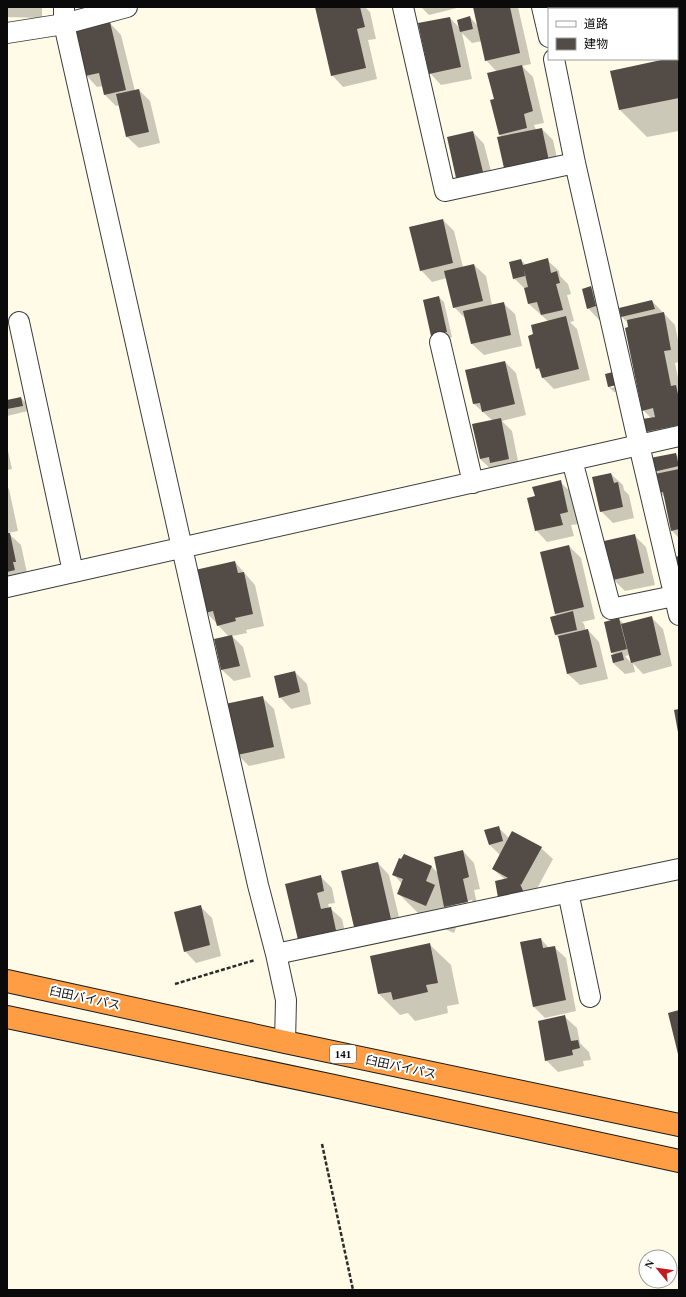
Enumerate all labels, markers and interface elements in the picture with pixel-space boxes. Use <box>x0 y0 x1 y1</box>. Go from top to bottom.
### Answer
legend <box>548 8 678 60</box>
text: 道路 <box>584 17 608 31</box>
text: 建物 <box>584 37 608 51</box>
street label: 臼田バイパス <box>48 984 122 1012</box>
road number: 141 <box>330 1045 356 1063</box>
street label: 臼田バイパス <box>364 1053 438 1081</box>
north arrow <box>638 1249 678 1289</box>
text: N <box>642 1258 656 1271</box>

